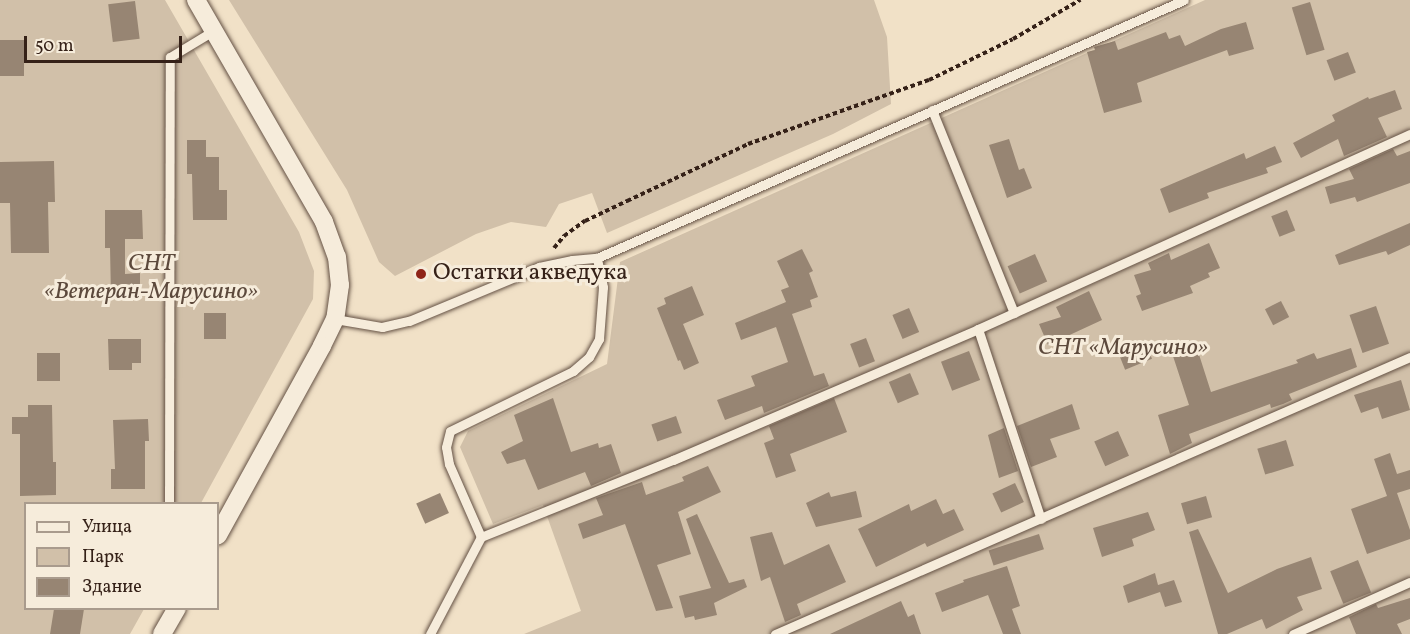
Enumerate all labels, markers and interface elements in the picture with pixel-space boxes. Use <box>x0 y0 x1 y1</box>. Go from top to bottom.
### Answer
scale bar <box>27 24 184 62</box>
text: 50 m <box>35 34 74 59</box>
park label: СНТ «Ветеран-Марусино» <box>44 251 258 307</box>
place label: Остатки акведука <box>433 260 628 288</box>
marker: Остатки акведука <box>414 267 428 281</box>
park label: СНТ «Марусино» <box>1038 335 1208 363</box>
legend <box>24 502 219 610</box>
text: Улица <box>82 515 132 540</box>
text: Парк <box>82 545 124 570</box>
text: Здание <box>82 575 142 600</box>

